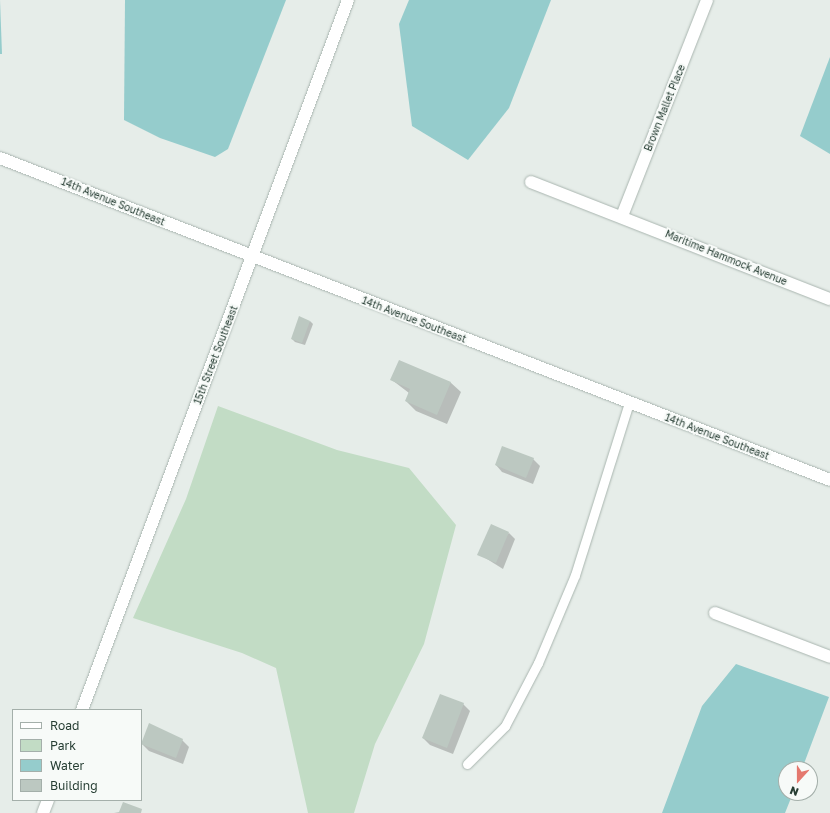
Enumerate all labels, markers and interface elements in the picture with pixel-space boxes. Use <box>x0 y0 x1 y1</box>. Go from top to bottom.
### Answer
street label: Brown Mallet Place <box>642 63 688 153</box>
street label: 14th Avenue Southeast <box>59 176 167 228</box>
street label: Maritime Hammock Avenue <box>663 228 789 288</box>
street label: 14th Avenue Southeast <box>360 295 468 345</box>
street label: 15th Street Southeast <box>192 304 240 406</box>
street label: 14th Avenue Southeast <box>663 412 771 462</box>
legend <box>12 709 142 801</box>
text: Road <box>50 718 79 733</box>
text: Park <box>50 738 76 753</box>
text: Water <box>50 758 84 773</box>
north arrow <box>778 761 818 801</box>
text: Building <box>50 778 98 793</box>
text: N <box>788 784 800 799</box>

